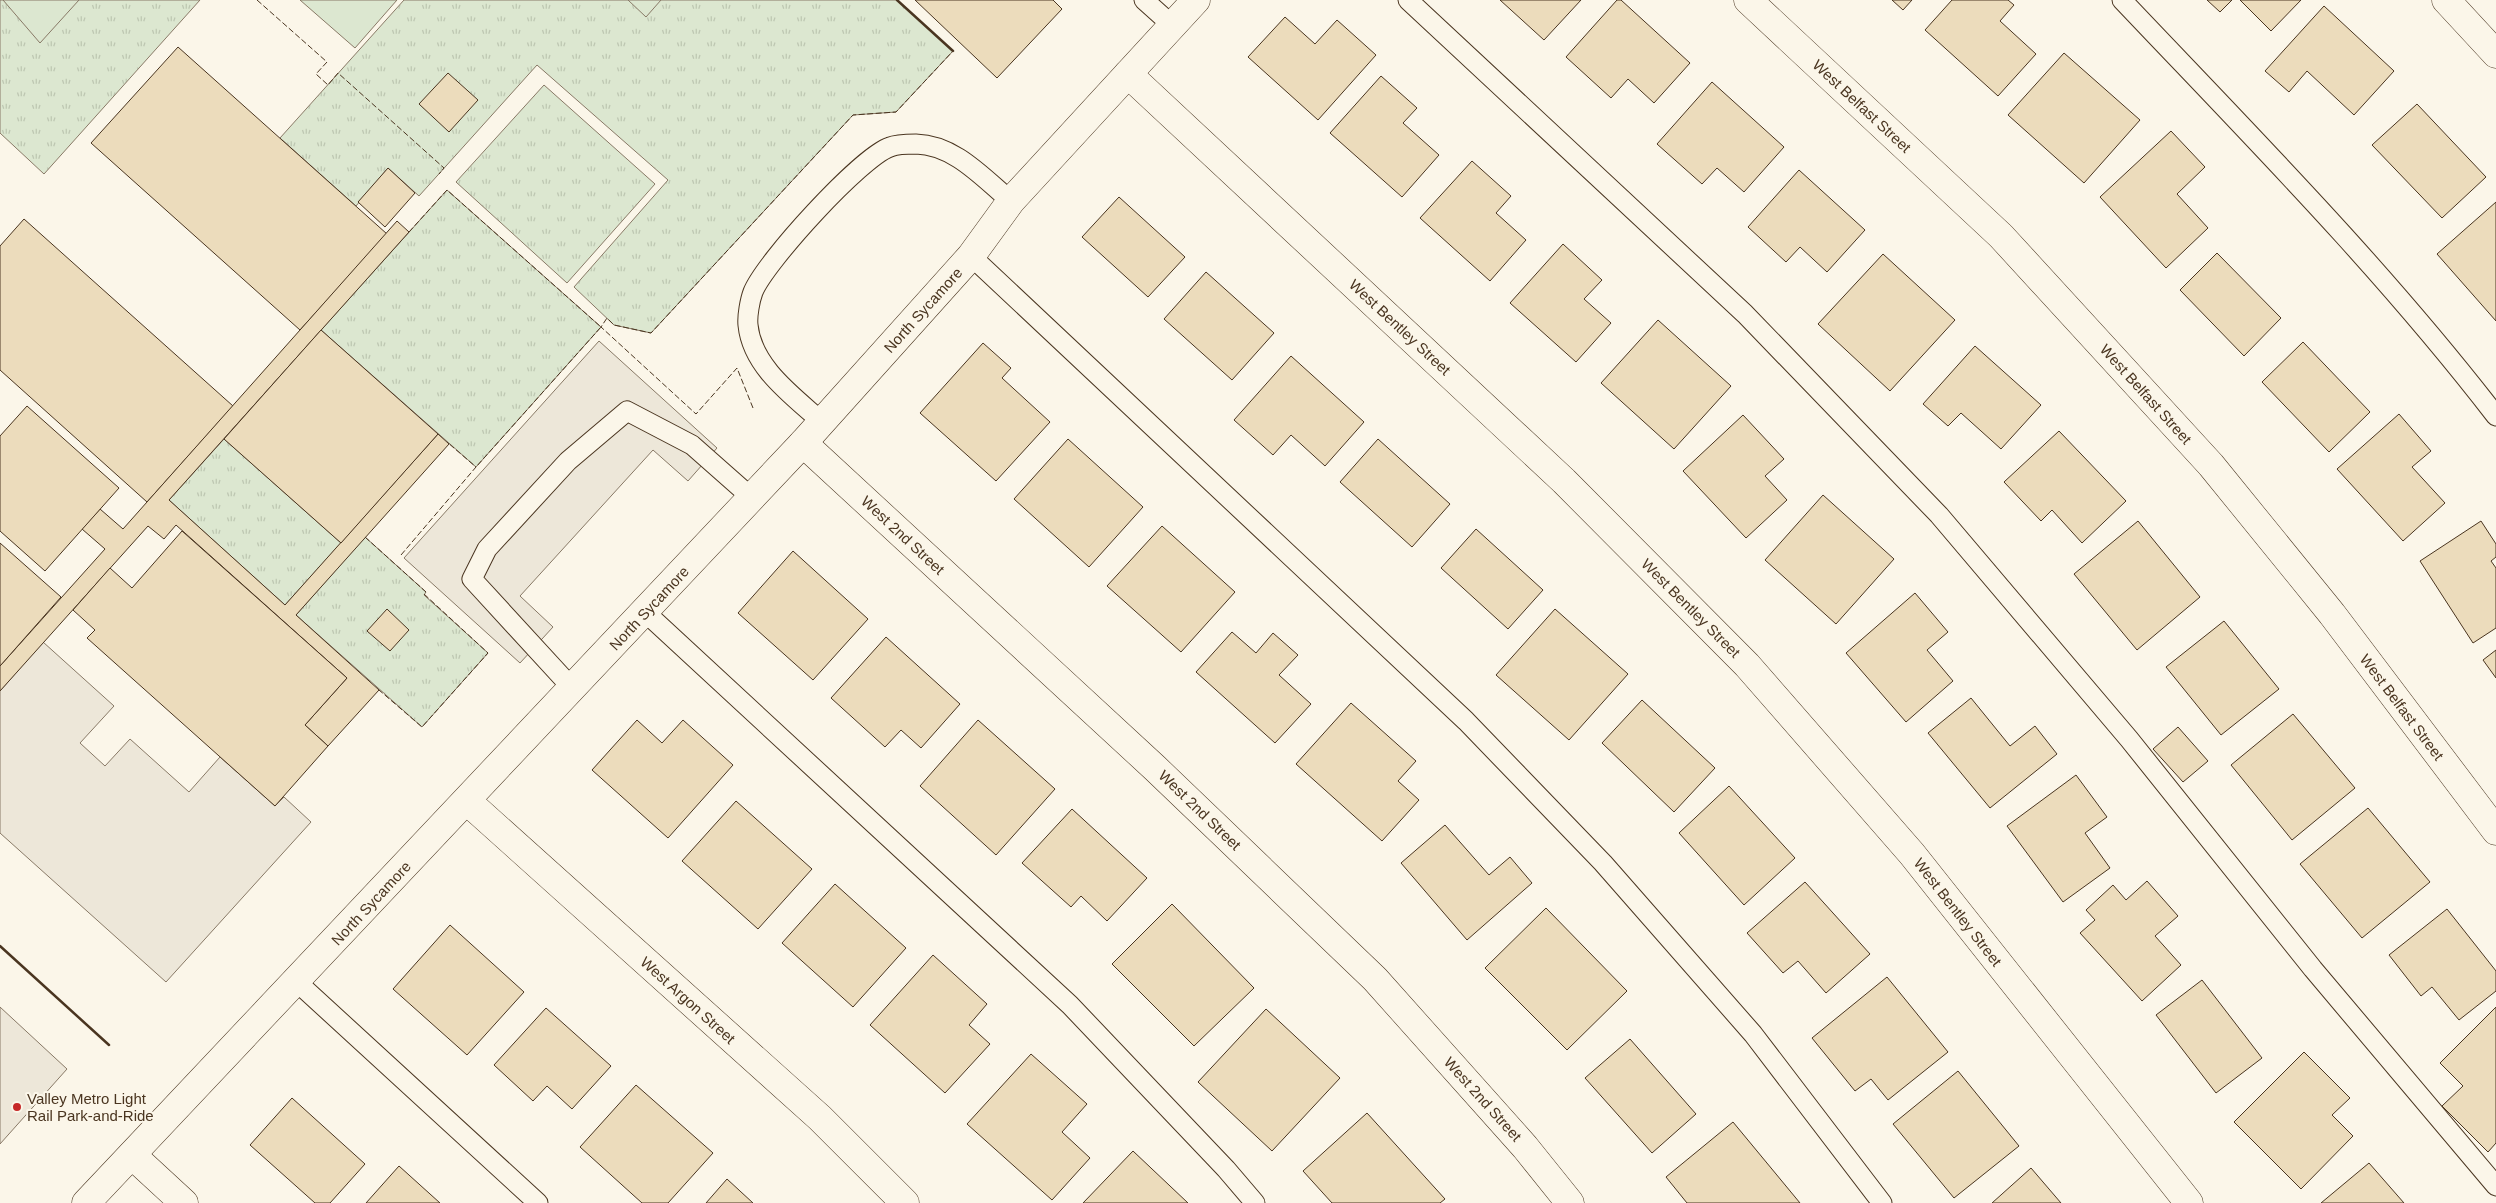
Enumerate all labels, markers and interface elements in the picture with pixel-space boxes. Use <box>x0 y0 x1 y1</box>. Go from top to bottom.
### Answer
street label: West Belfast Street <box>1809 56 1915 156</box>
street label: North Sycamore <box>880 264 966 356</box>
street label: West Bentley Street <box>1346 276 1455 379</box>
street label: West Belfast Street <box>2097 341 2196 448</box>
street label: West 2nd Street <box>858 492 949 578</box>
street label: West Bentley Street <box>1638 555 1744 661</box>
street label: North Sycamore <box>606 563 692 653</box>
street label: West Belfast Street <box>2357 651 2448 764</box>
street label: West 2nd Street <box>1156 767 1245 854</box>
street label: West Bentley Street <box>1911 855 2006 970</box>
street label: North Sycamore <box>328 858 414 948</box>
street label: West Argon Street <box>637 953 739 1048</box>
street label: West 2nd Street <box>1441 1053 1526 1145</box>
place label: Valley Metro Light Rail Park-and-Ride <box>27 1090 154 1124</box>
marker: Valley Metro Light Rail Park-and-Ride <box>11 1101 23 1113</box>

